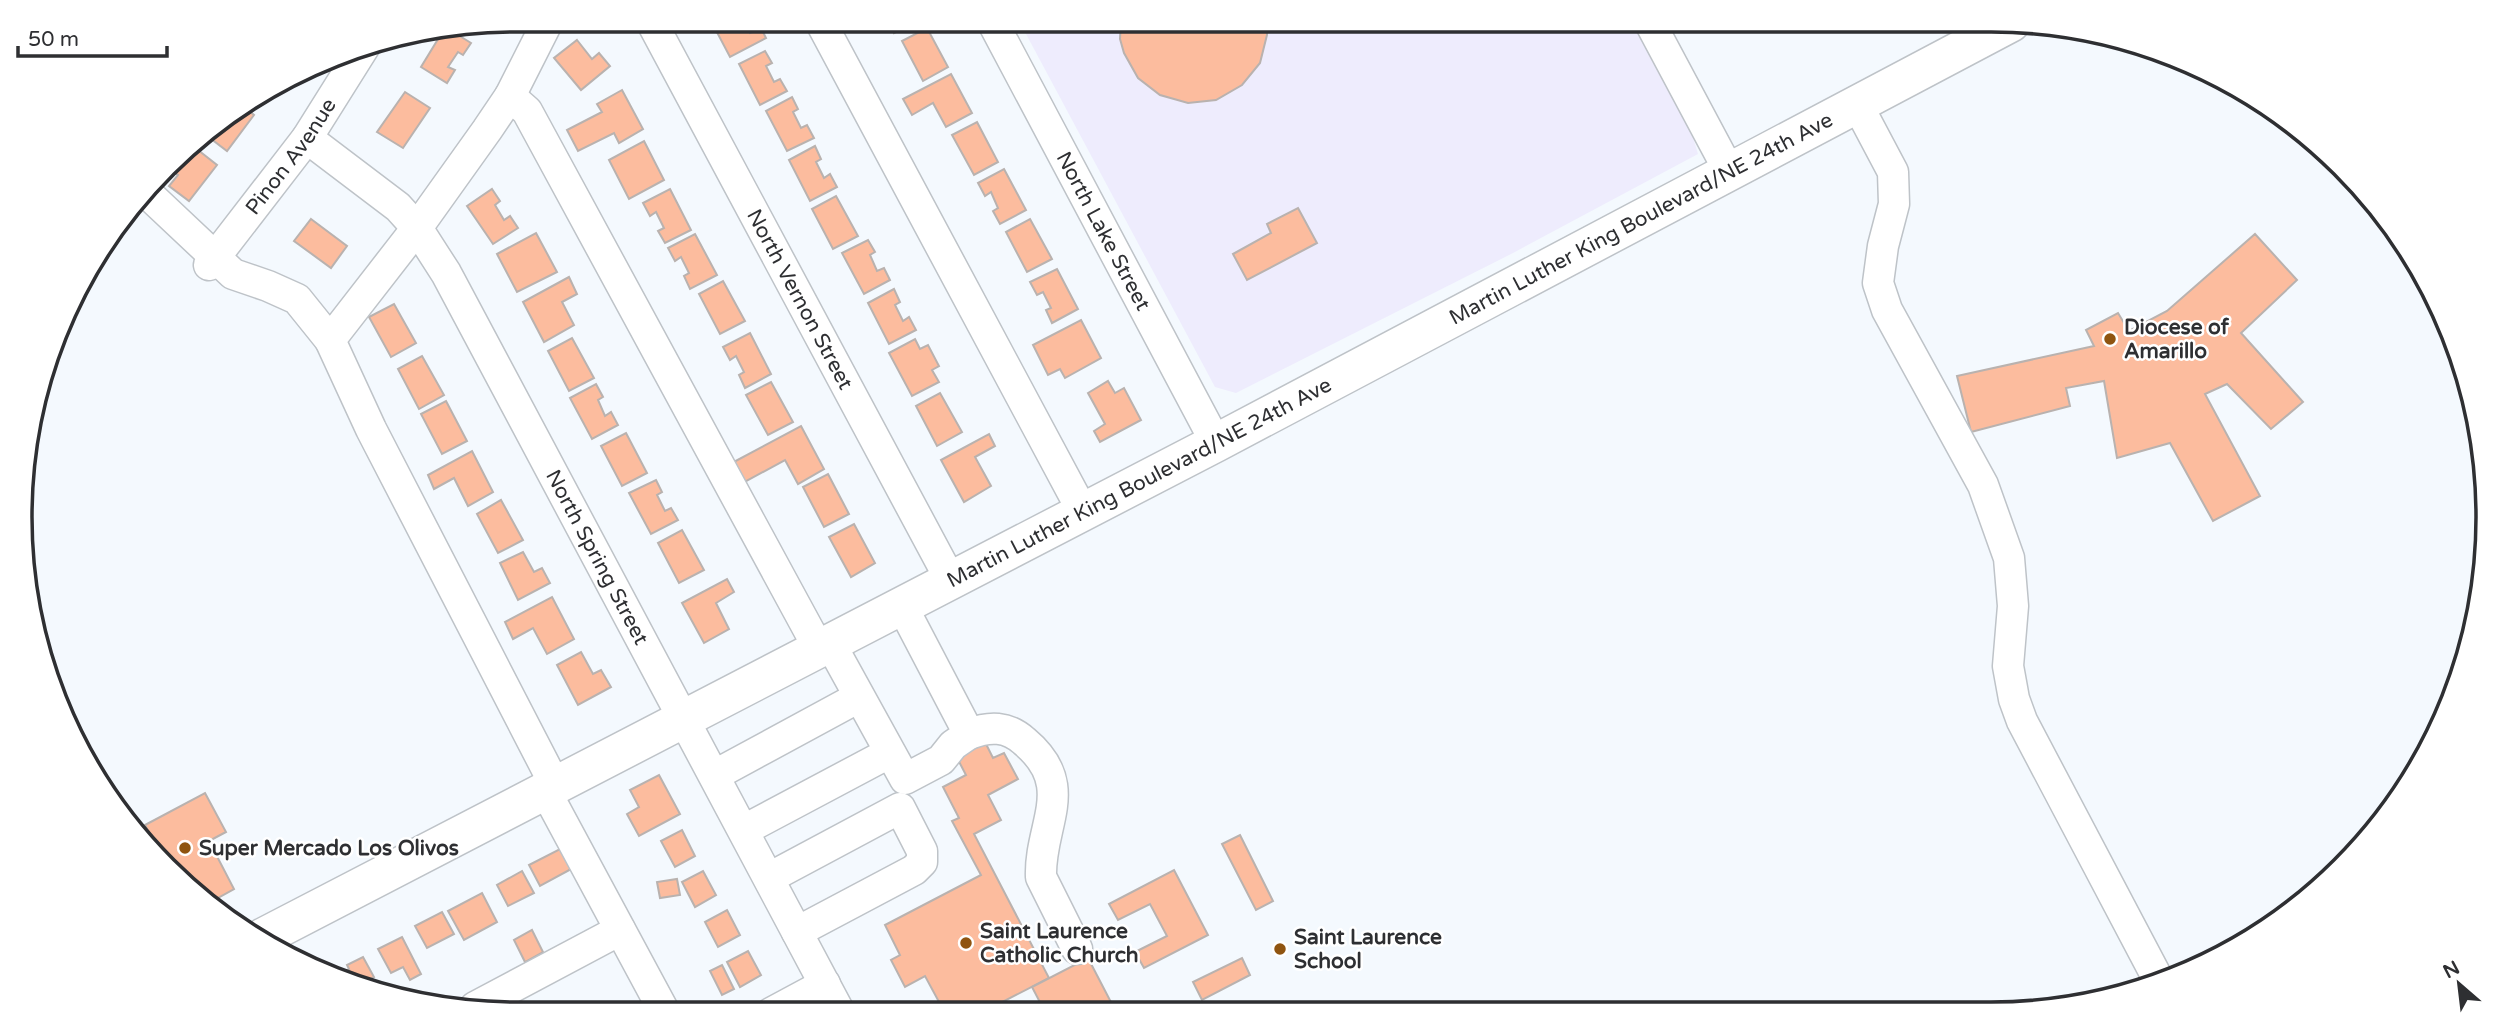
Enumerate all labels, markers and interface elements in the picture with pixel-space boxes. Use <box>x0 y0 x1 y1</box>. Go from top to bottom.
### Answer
scale bar <box>18 14 166 58</box>
text: 50 m <box>28 27 79 52</box>
street label: Pinon Avenue <box>240 94 342 220</box>
street label: Martin Luther King Boulevard/NE 24th Ave <box>1445 107 1837 330</box>
street label: North Lake Street <box>1051 148 1155 315</box>
street label: North Vernon Street <box>741 205 858 394</box>
place label: Diocese of Amarillo <box>2124 315 2230 364</box>
marker: Diocese of Amarillo <box>2102 331 2118 347</box>
street label: Martin Luther King Boulevard/NE 24th Ave <box>943 372 1336 593</box>
street label: North Spring Street <box>540 466 654 649</box>
place label: Super Mercado Los Olivos <box>199 836 459 861</box>
marker: Super Mercado Los Olivos <box>177 840 193 856</box>
place label: Saint Laurence Catholic Church <box>980 919 1139 968</box>
place label: Saint Laurence School <box>1294 925 1442 974</box>
marker: Saint Laurence Catholic Church <box>958 935 974 951</box>
marker: Saint Laurence School <box>1272 941 1288 957</box>
north arrow <box>2424 949 2494 1019</box>
text: N <box>2440 957 2463 983</box>

